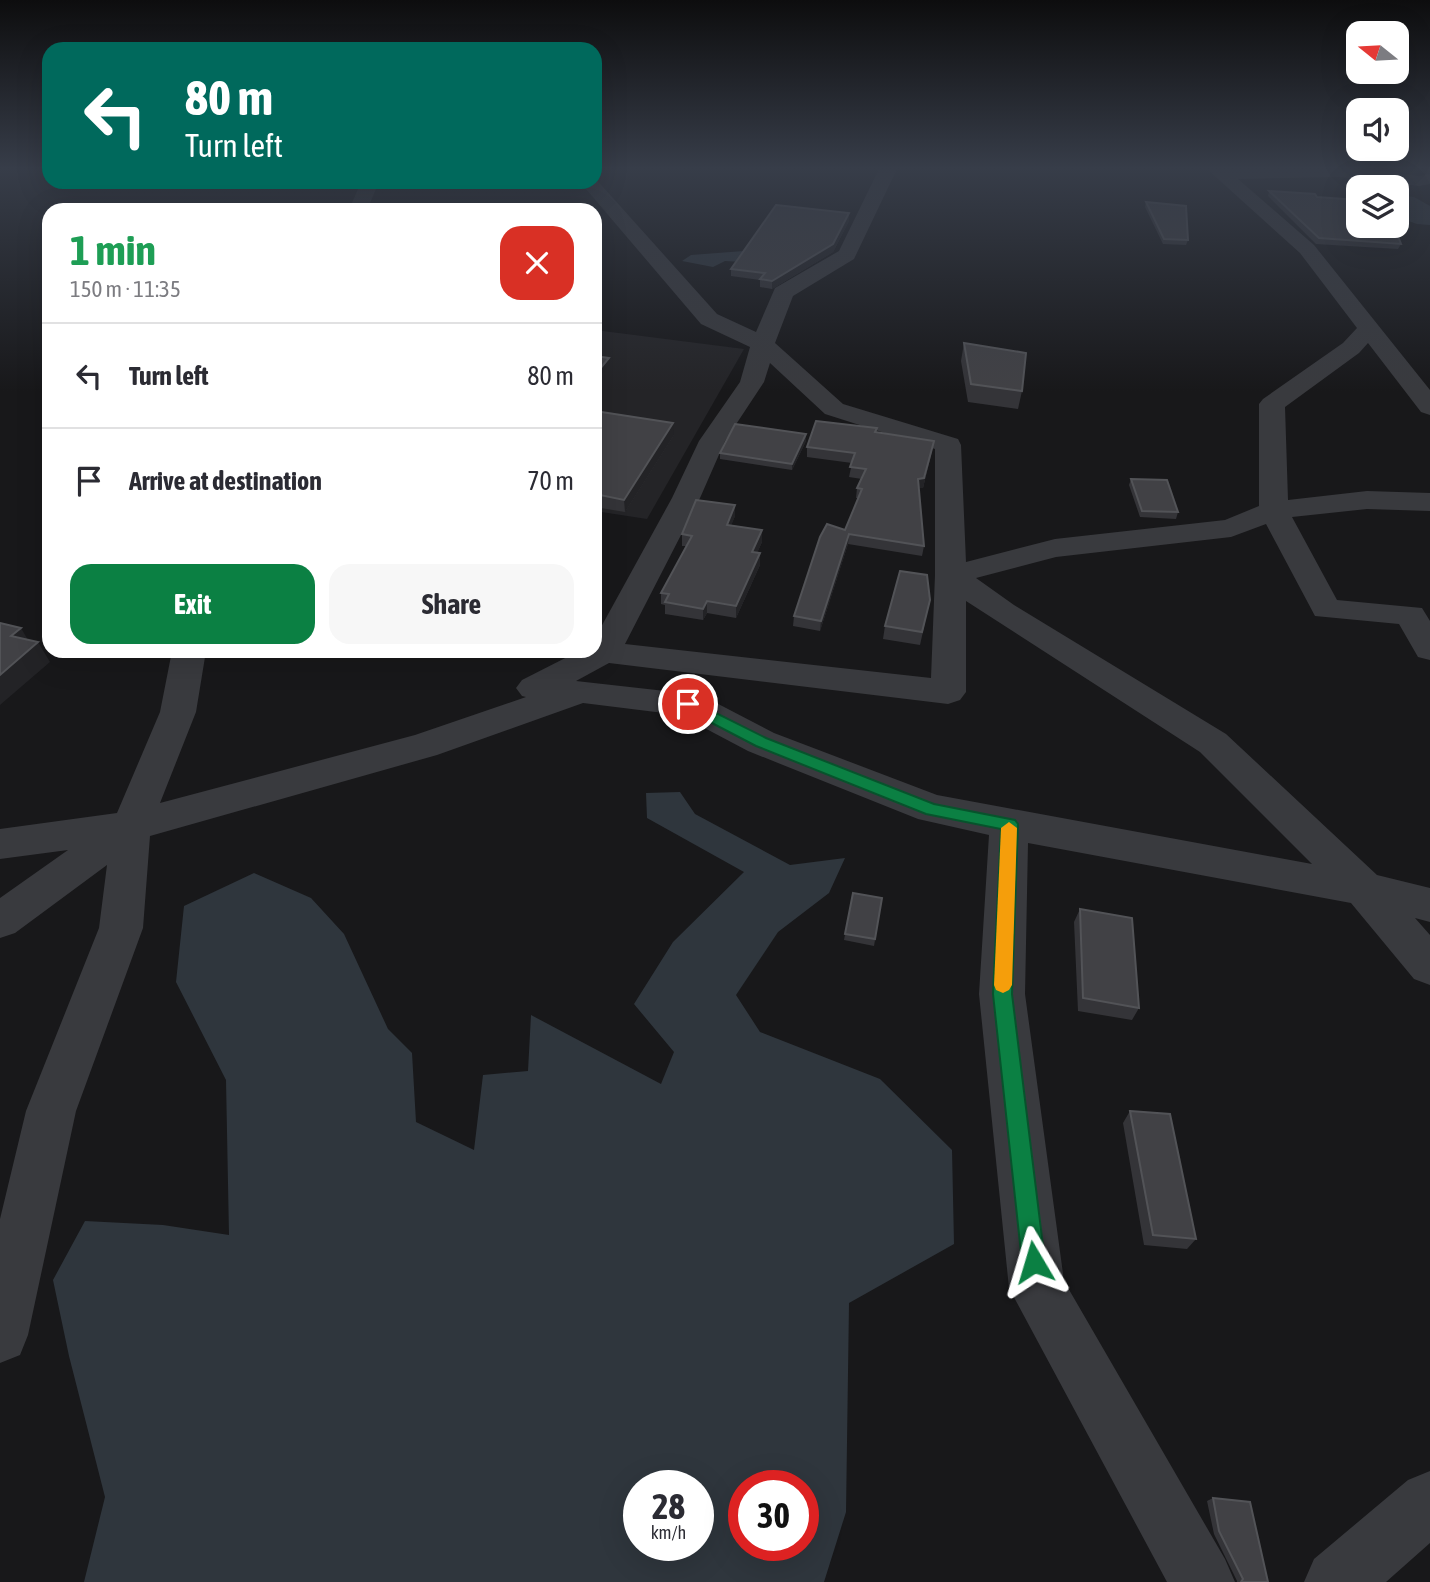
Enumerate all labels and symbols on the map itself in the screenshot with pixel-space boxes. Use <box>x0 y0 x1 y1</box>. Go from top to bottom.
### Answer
north arrow <box>1346 21 1409 84</box>
pin <box>658 674 718 734</box>
position arrow <box>997 1225 1071 1299</box>
speed limit sign: 30 <box>728 1470 819 1561</box>

